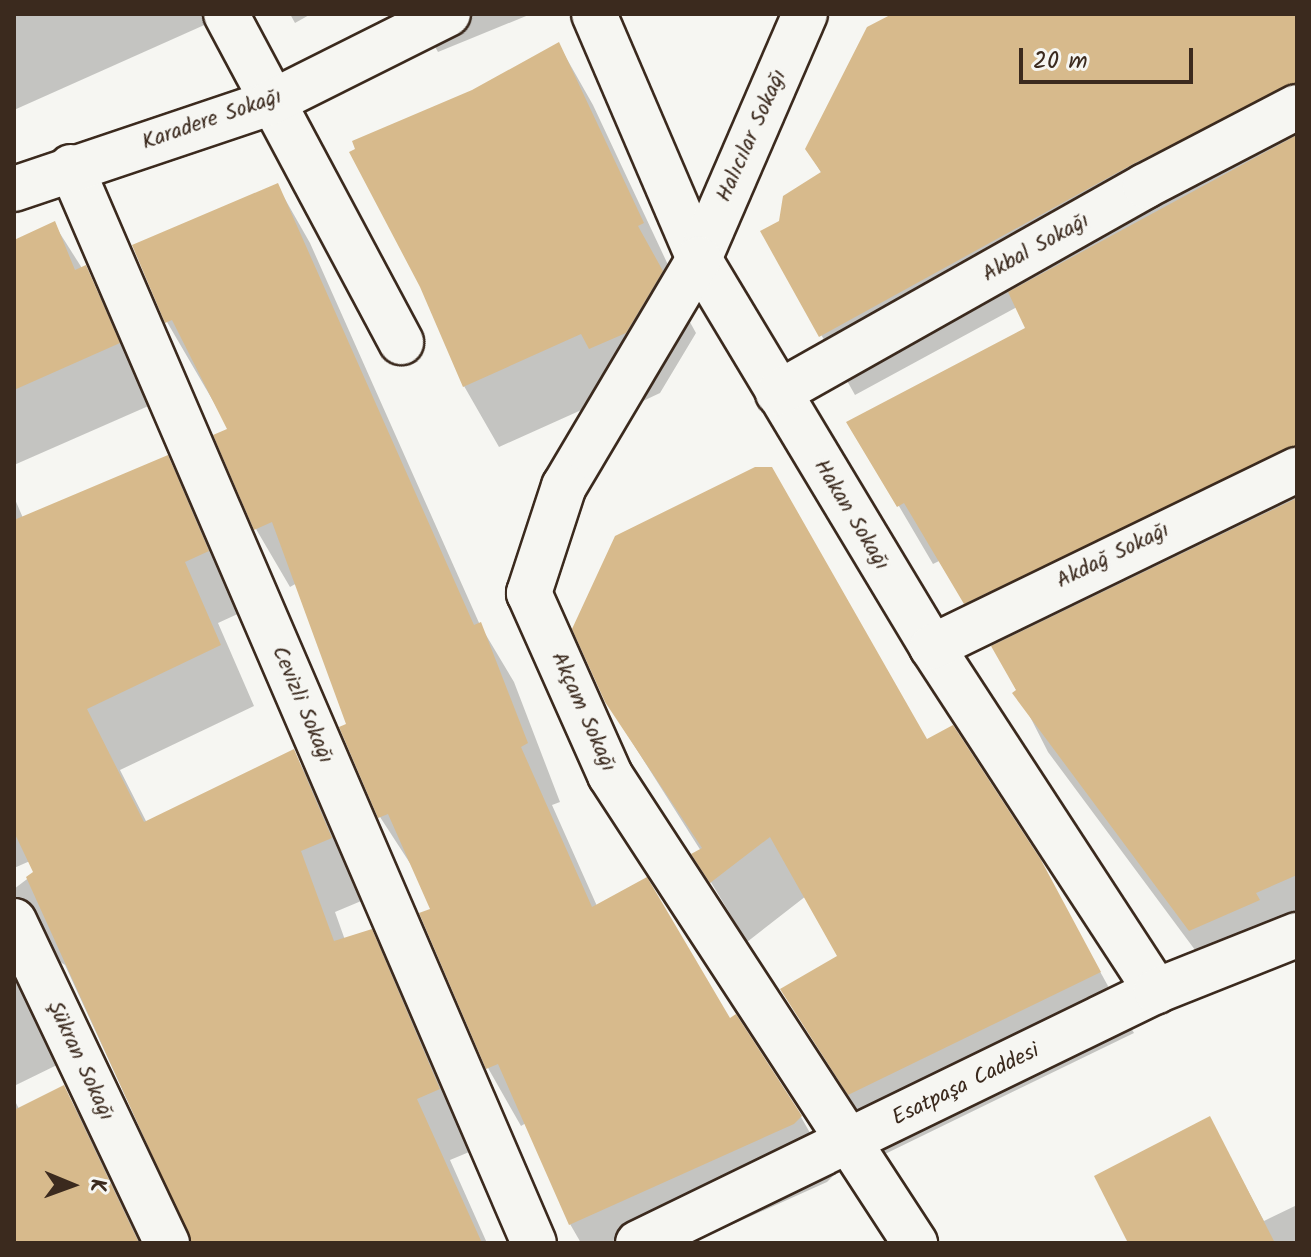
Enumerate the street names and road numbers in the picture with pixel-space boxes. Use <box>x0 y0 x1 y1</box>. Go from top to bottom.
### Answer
street label: Halıcılar Sokağı <box>711 66 793 206</box>
street label: Karadere Sokağı <box>139 84 285 156</box>
street label: Akbal Sokağı <box>978 208 1094 288</box>
street label: Hakan Sokağı <box>808 455 894 575</box>
street label: Akdağ Sokağı <box>1052 517 1174 595</box>
street label: Cevizli Sokağı <box>265 642 339 768</box>
street label: Akçam Sokağı <box>545 648 621 776</box>
street label: Şükran Sokağı <box>41 997 119 1125</box>
street label: Esatpaşa Caddesi <box>888 1038 1044 1132</box>

